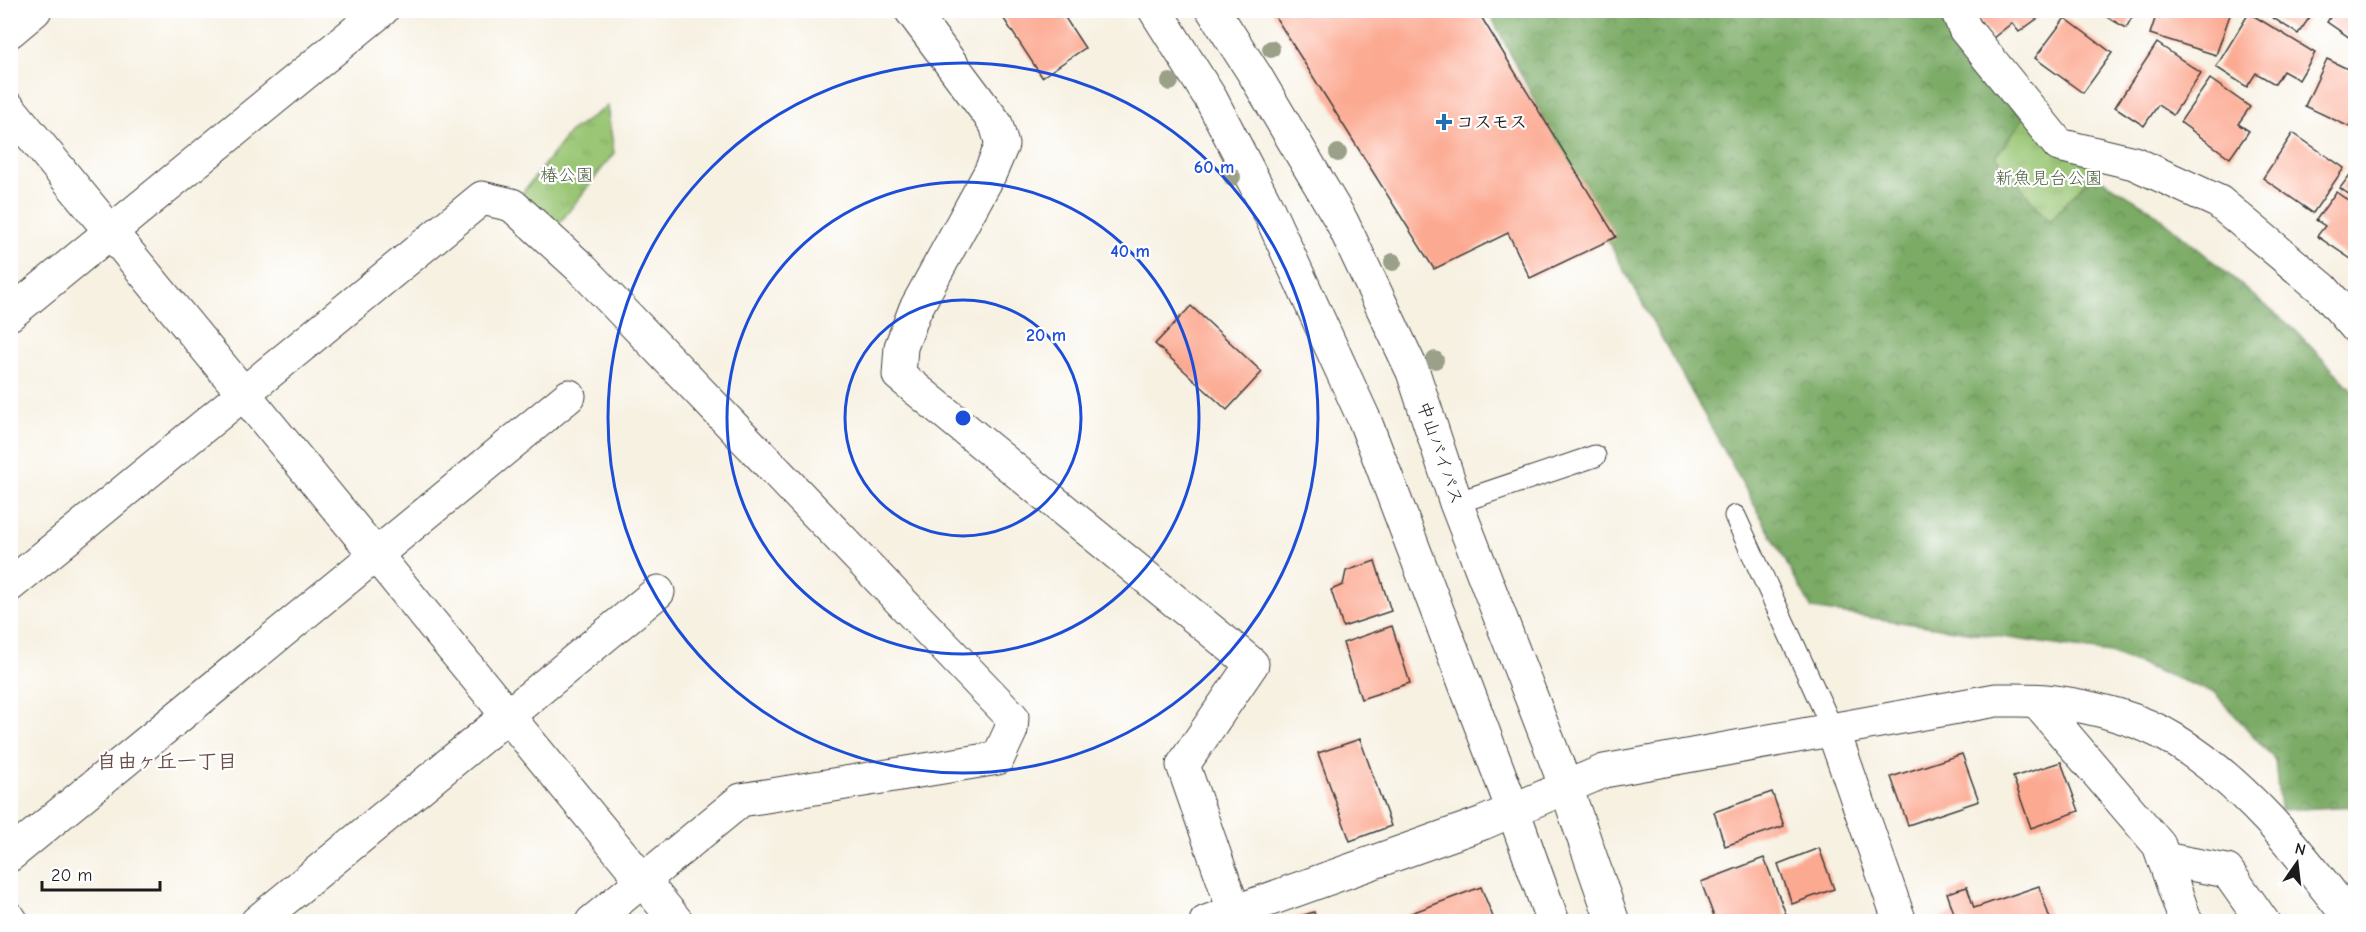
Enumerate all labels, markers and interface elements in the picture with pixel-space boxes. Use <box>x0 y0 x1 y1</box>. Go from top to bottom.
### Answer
place label: コスモス <box>1456 112 1527 133</box>
marker: コスモス <box>1437 115 1451 129</box>
text: 60 m <box>1194 157 1234 178</box>
park label: 椿公園 <box>540 165 594 186</box>
park label: 新魚見台公園 <box>1995 168 2103 189</box>
text: 40 m <box>1110 241 1150 262</box>
text: 20 m <box>1026 325 1066 346</box>
street label: 中山バイパス <box>1413 399 1467 507</box>
centre of rings <box>953 408 973 428</box>
district label: 自由ヶ丘一丁目 <box>97 750 237 773</box>
north arrow <box>2267 833 2327 893</box>
text: N <box>2293 839 2308 859</box>
scale bar <box>42 854 160 892</box>
text: 20 m <box>51 865 92 886</box>

